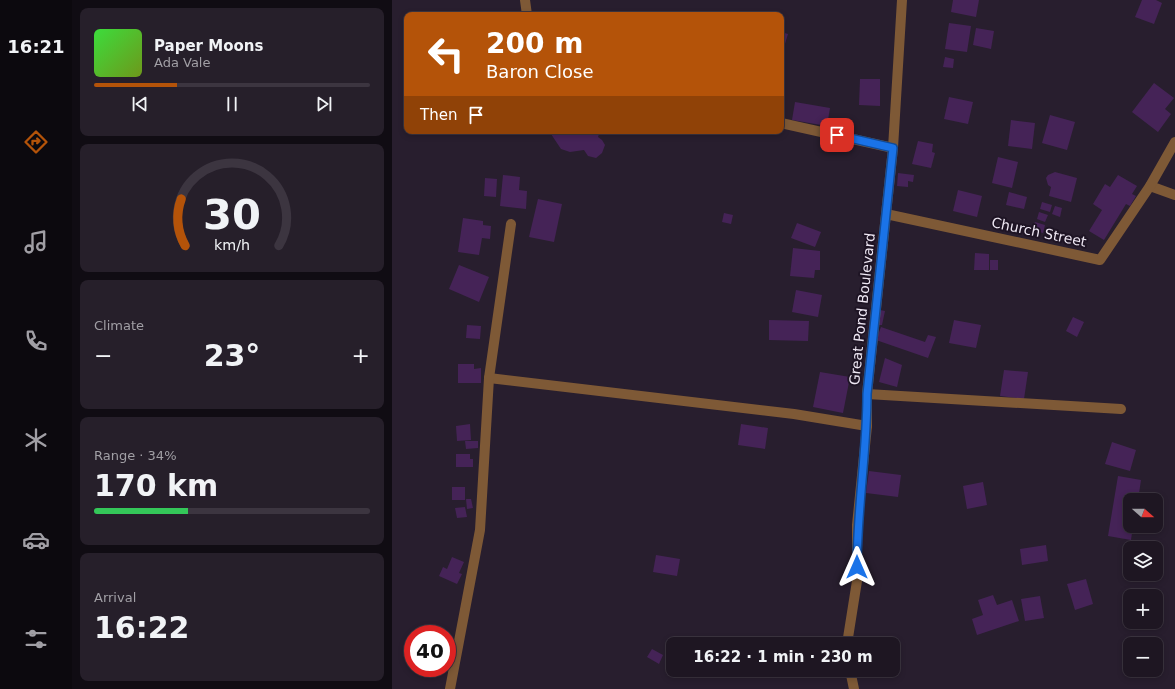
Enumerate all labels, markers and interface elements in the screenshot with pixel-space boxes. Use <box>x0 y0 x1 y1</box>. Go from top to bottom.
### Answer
text: 200 m <box>486 27 583 60</box>
icon: left <box>420 28 472 80</box>
text: 16:21 <box>7 36 65 57</box>
text: Paper Moons <box>154 37 263 55</box>
text: Ada Vale <box>154 55 210 70</box>
text: Baron Close <box>486 61 594 82</box>
icon: previous <box>129 93 151 115</box>
icon: pause <box>221 93 243 115</box>
icon: next <box>313 93 335 115</box>
icon: arrive <box>465 104 487 126</box>
text: Then <box>420 106 457 124</box>
pin <box>820 118 854 152</box>
icon: arrive <box>826 124 848 146</box>
icon: directions <box>22 128 50 156</box>
text: 30 <box>203 190 261 239</box>
street label: Church Street <box>990 214 1088 250</box>
icon: music <box>22 228 50 256</box>
street label: Great Pond Boulevard <box>846 232 878 386</box>
text: km/h <box>214 237 250 253</box>
text: Climate <box>94 318 144 333</box>
icon: phone <box>22 327 50 355</box>
text: 23° <box>204 338 260 373</box>
text: − <box>94 343 112 368</box>
text: + <box>352 343 370 368</box>
icon: climate <box>22 426 50 454</box>
text: Range · 34% <box>94 448 177 463</box>
text: 170 km <box>94 468 218 503</box>
north arrow <box>1123 493 1163 533</box>
map controls <box>1123 493 1163 677</box>
icon: car <box>22 526 50 554</box>
button: layers <box>1123 541 1163 581</box>
position arrow <box>836 546 878 588</box>
button: + <box>1123 589 1163 629</box>
text: Arrival <box>94 590 136 605</box>
text: 16:22 <box>94 610 190 645</box>
icon: filters <box>22 625 50 653</box>
speed limit sign: 40 <box>404 625 456 677</box>
button: − <box>1123 637 1163 677</box>
text: 16:22 · 1 min · 230 m <box>693 648 873 666</box>

